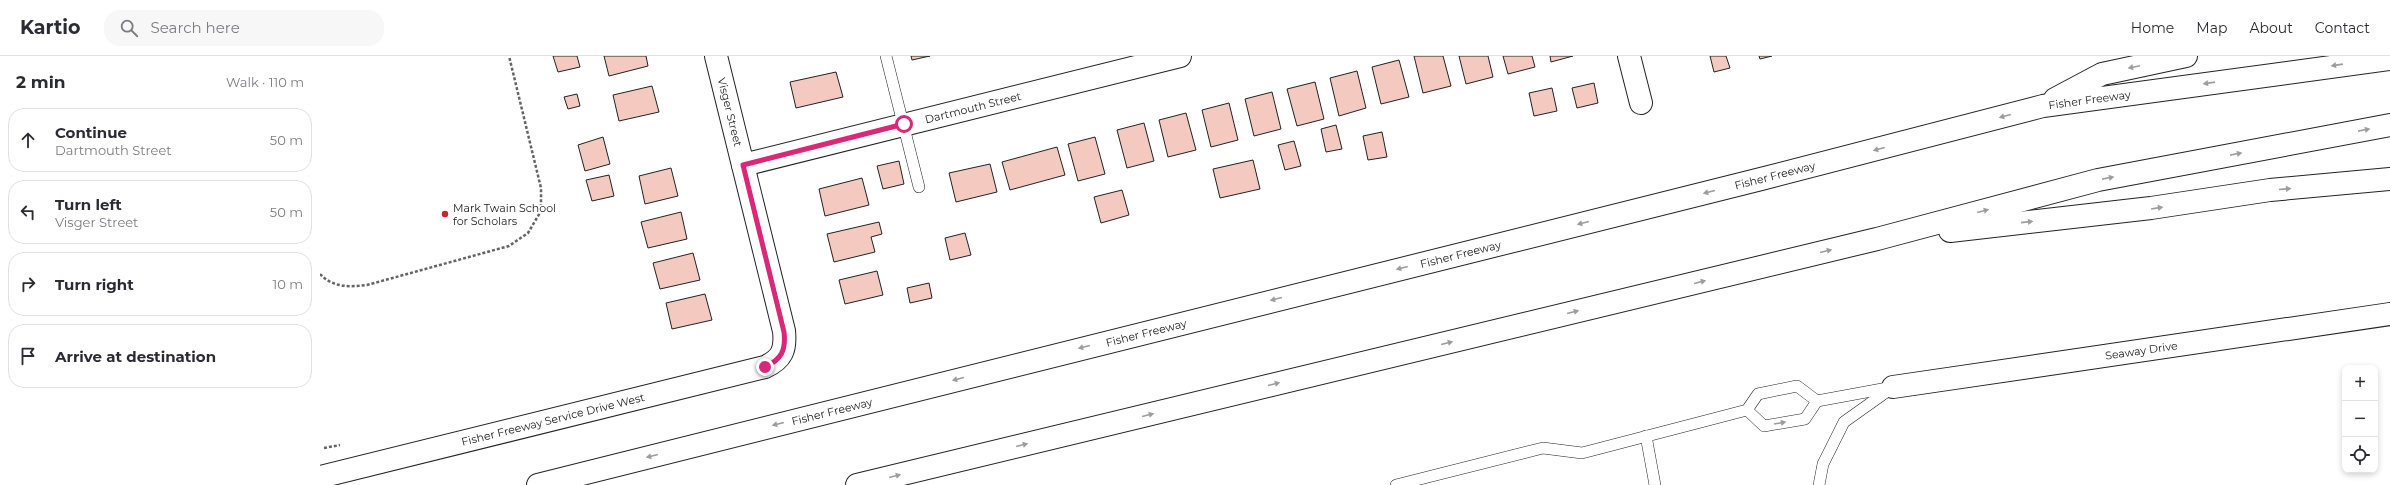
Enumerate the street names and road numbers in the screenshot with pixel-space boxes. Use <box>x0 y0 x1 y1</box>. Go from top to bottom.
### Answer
street label: Visger Street <box>715 76 745 148</box>
street label: Fisher Freeway <box>2048 87 2132 112</box>
street label: Dartmouth Street <box>923 89 1023 126</box>
street label: Fisher Freeway <box>1733 158 1817 192</box>
street label: Fisher Freeway <box>1419 237 1502 271</box>
street label: Fisher Freeway <box>1104 316 1188 350</box>
street label: Seaway Drive <box>2104 338 2179 363</box>
street label: Fisher Freeway Service Drive West <box>460 390 647 449</box>
street label: Fisher Freeway <box>790 395 874 428</box>

